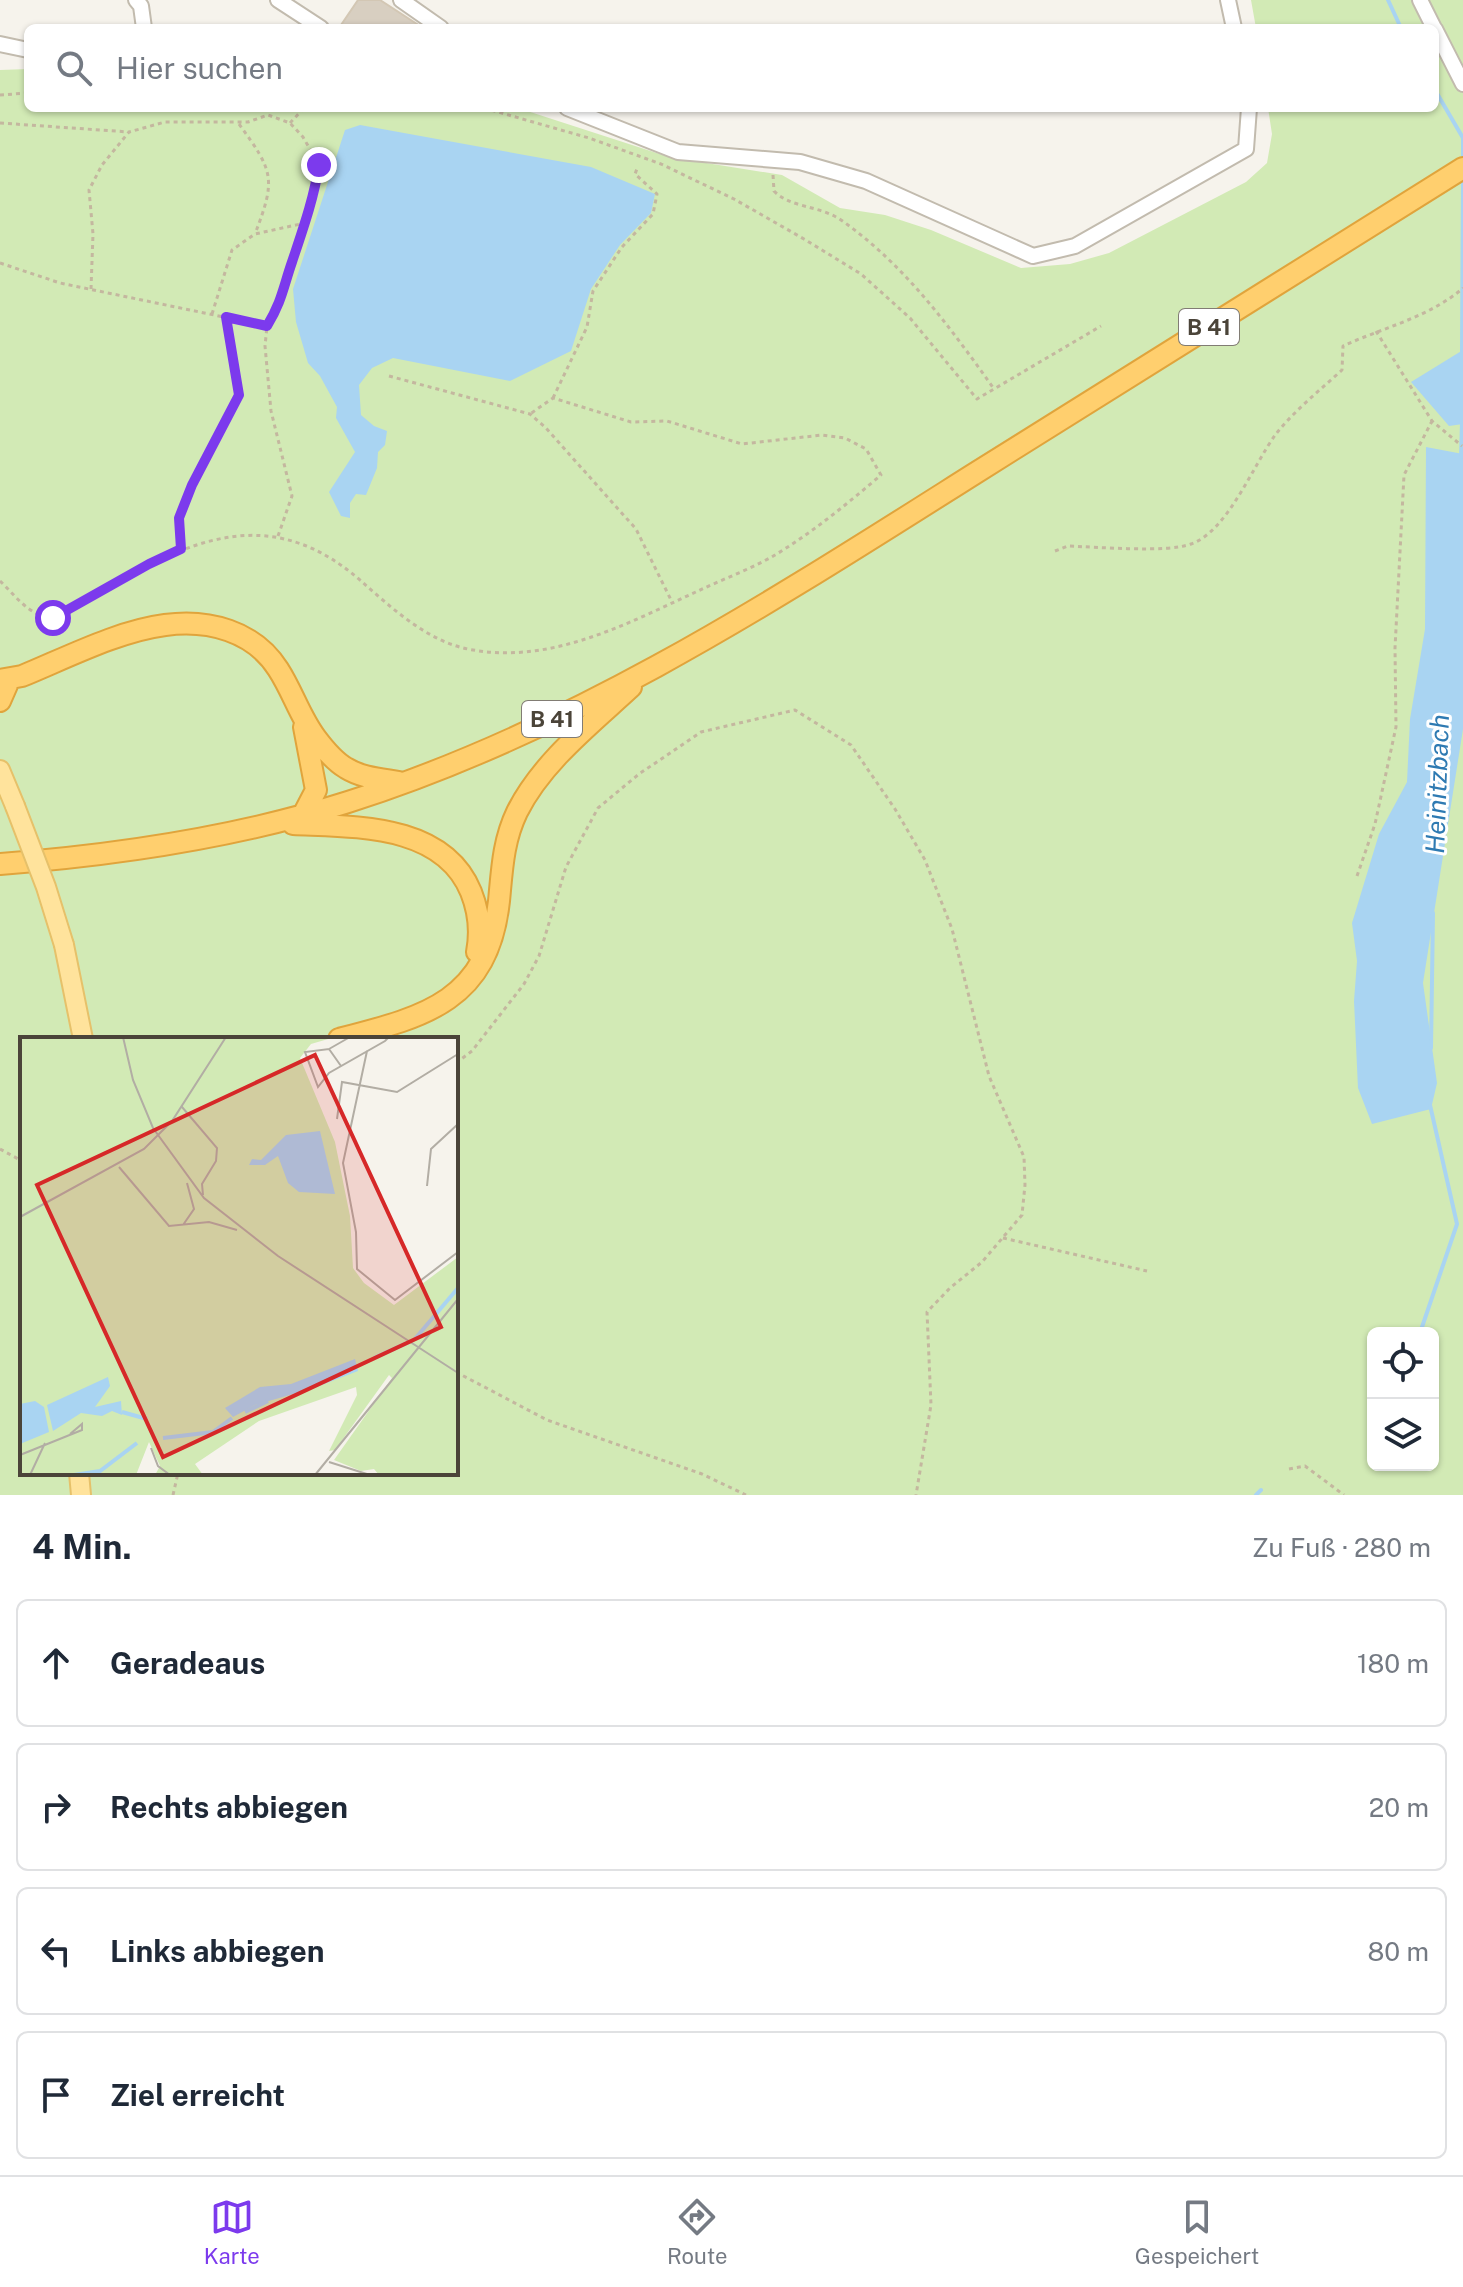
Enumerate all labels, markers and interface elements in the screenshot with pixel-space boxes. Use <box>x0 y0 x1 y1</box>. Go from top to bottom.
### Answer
search box <box>24 24 1439 112</box>
icon: search <box>52 46 96 90</box>
text: Hier suchen <box>116 50 283 86</box>
route end <box>301 147 337 183</box>
road number: B 41 <box>1179 309 1239 345</box>
route start <box>35 600 71 636</box>
road number: B 41 <box>522 701 582 737</box>
water label: Heinitzbach <box>1419 714 1455 854</box>
inset map <box>20 1037 458 1475</box>
map controls <box>1367 1327 1439 1471</box>
button: locate <box>1367 1327 1439 1399</box>
button: layers <box>1367 1399 1439 1471</box>
text: 4 Min. <box>32 1527 132 1567</box>
text: Zu Fuß · 280 m <box>1252 1532 1431 1563</box>
icon: ahead <box>34 1641 78 1685</box>
text: Geradeaus <box>110 1645 265 1681</box>
text: 180 m <box>1357 1648 1429 1679</box>
icon: right <box>34 1785 78 1829</box>
text: Rechts abbiegen <box>110 1789 348 1825</box>
text: 20 m <box>1369 1792 1429 1823</box>
icon: left <box>34 1929 78 1973</box>
text: Links abbiegen <box>110 1933 325 1969</box>
text: 80 m <box>1368 1936 1429 1967</box>
icon: arrive <box>34 2073 78 2117</box>
text: Ziel erreicht <box>110 2077 285 2113</box>
tab: Karte <box>204 2195 260 2269</box>
tab: Route <box>667 2195 727 2269</box>
tab: Gespeichert <box>1135 2195 1259 2269</box>

